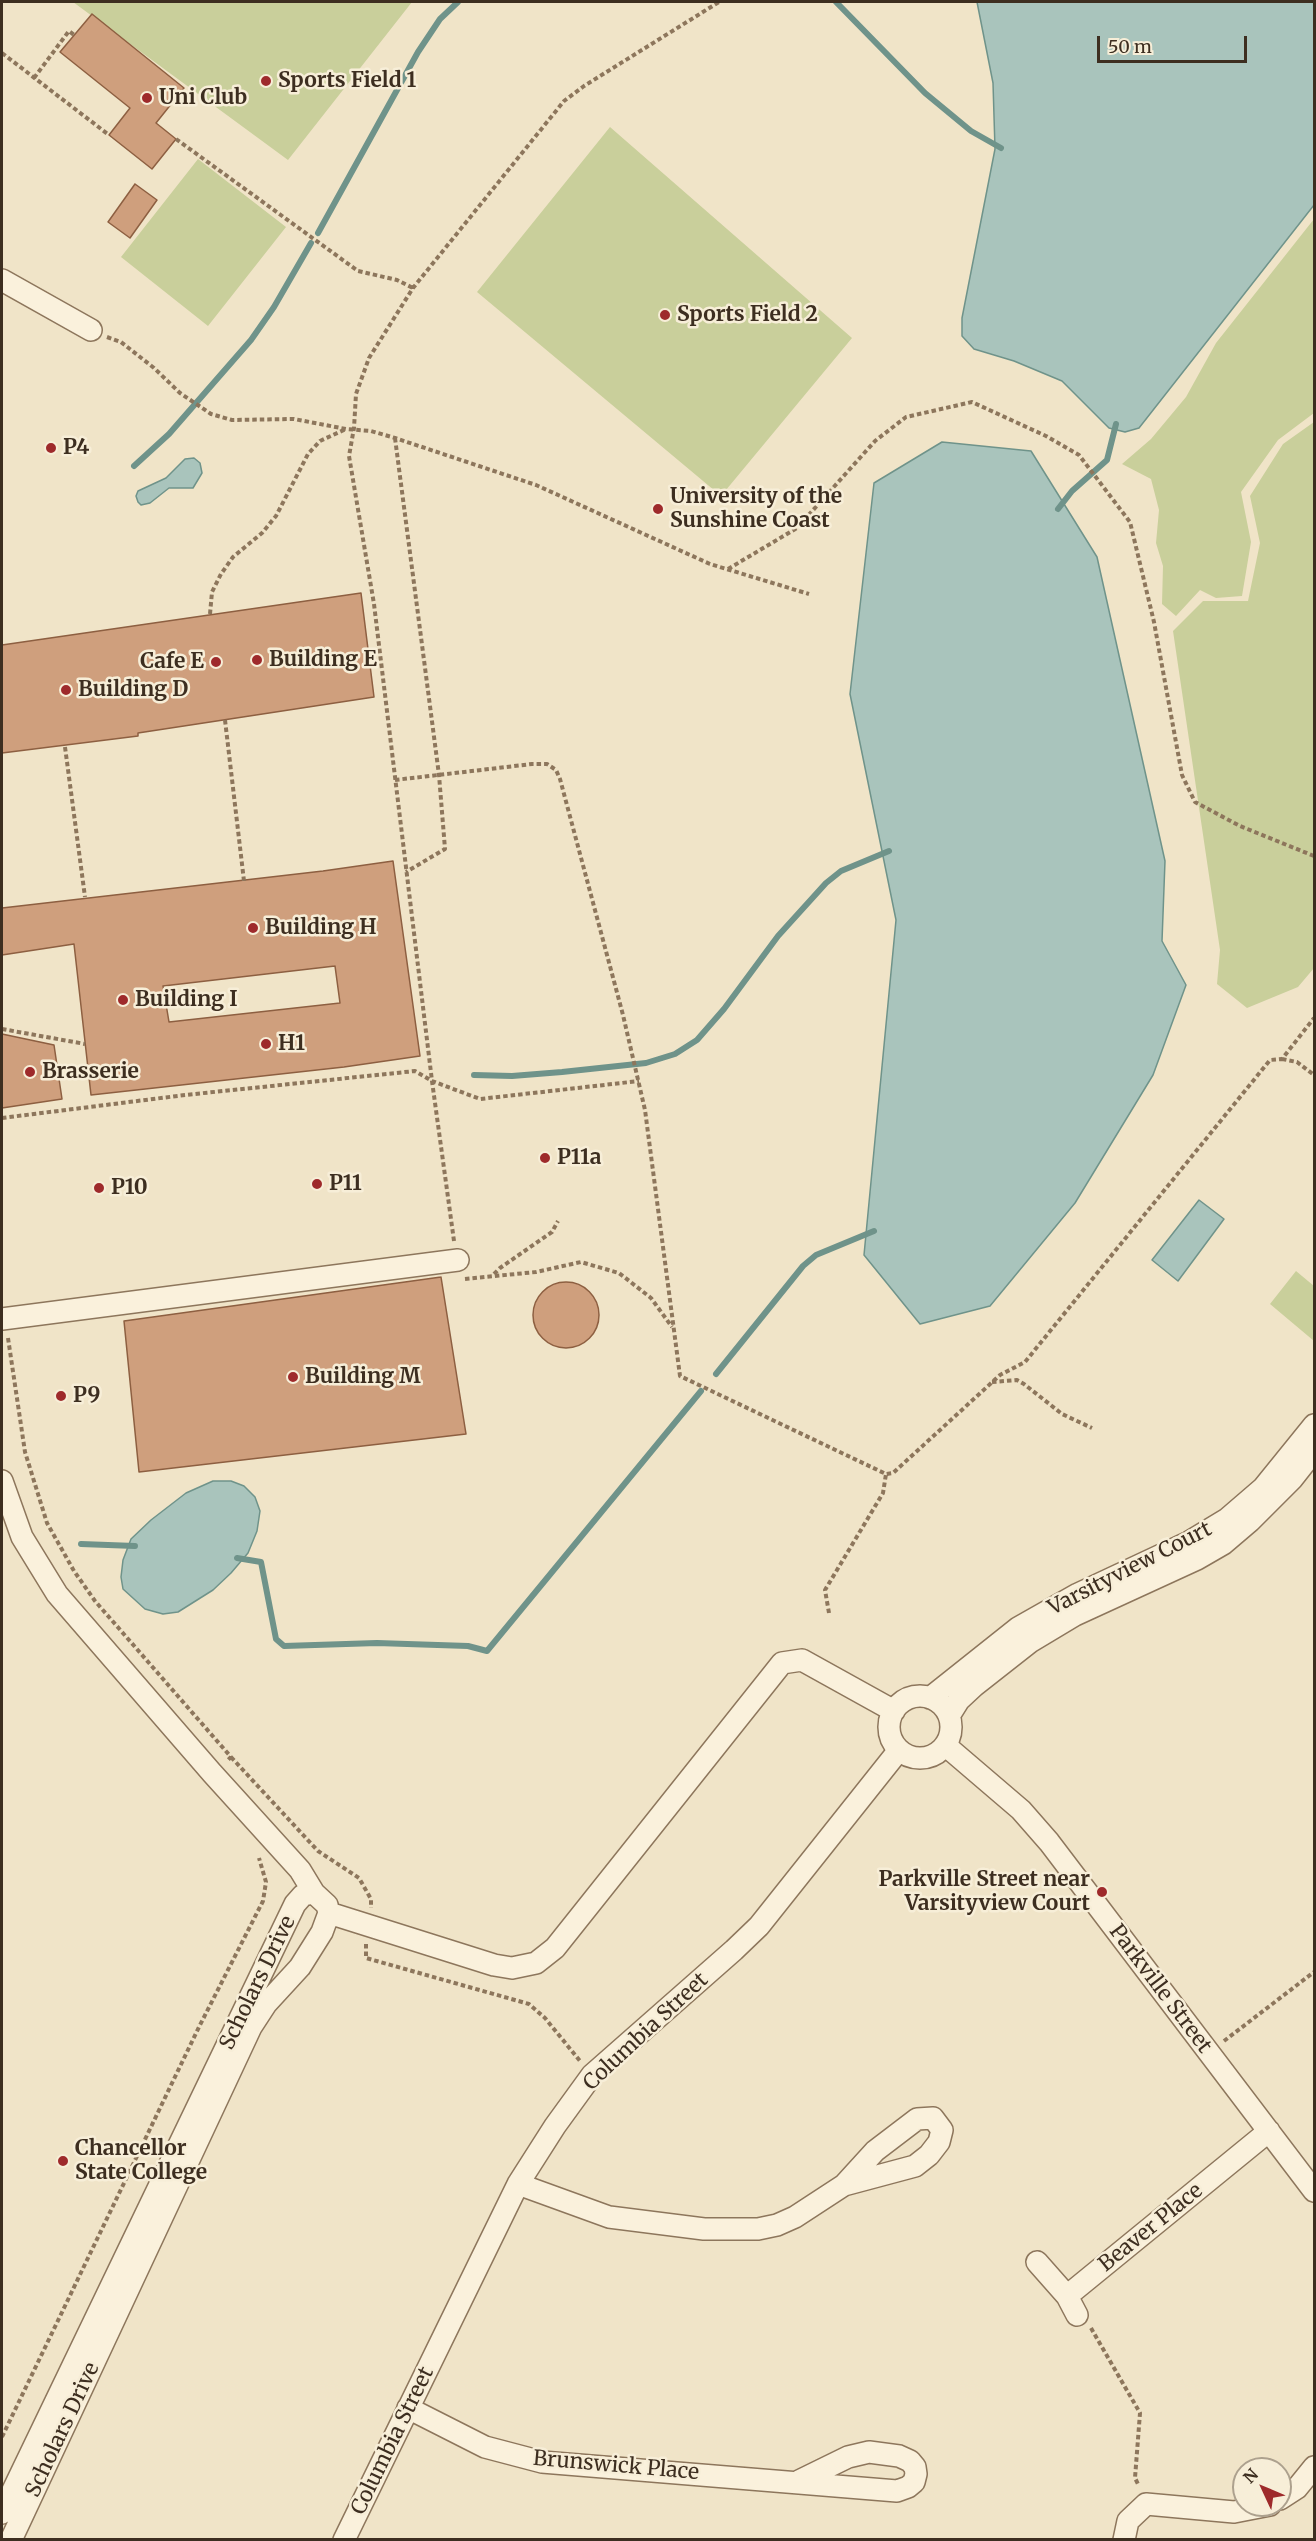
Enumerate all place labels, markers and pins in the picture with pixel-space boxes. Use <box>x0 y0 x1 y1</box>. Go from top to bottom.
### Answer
place label: Sports Field 1 <box>278 68 416 94</box>
marker: Sports Field 1 <box>259 74 273 88</box>
place label: Uni Club <box>159 85 247 111</box>
marker: Uni Club <box>140 91 154 105</box>
place label: Sports Field 2 <box>677 302 818 328</box>
marker: Sports Field 2 <box>658 308 672 322</box>
place label: P4 <box>63 435 89 461</box>
marker: P4 <box>44 441 58 455</box>
place label: University of the Sunshine Coast <box>670 484 842 534</box>
marker: University of the Sunshine Coast <box>651 502 665 516</box>
place label: Building E <box>269 647 377 673</box>
place label: Cafe E <box>140 649 204 675</box>
marker: Building E <box>250 653 264 667</box>
marker: Cafe E <box>209 655 223 669</box>
place label: Building D <box>78 677 188 703</box>
marker: Building D <box>59 683 73 697</box>
place label: Building H <box>265 915 377 941</box>
marker: Building H <box>246 921 260 935</box>
place label: Building I <box>135 987 238 1013</box>
marker: Building I <box>116 993 130 1007</box>
place label: H1 <box>278 1031 305 1057</box>
marker: H1 <box>259 1037 273 1051</box>
place label: Brasserie <box>42 1059 139 1085</box>
marker: Brasserie <box>23 1065 37 1079</box>
place label: P11a <box>557 1145 601 1171</box>
marker: P11a <box>538 1151 552 1165</box>
place label: P11 <box>329 1171 362 1197</box>
place label: P10 <box>111 1175 148 1201</box>
marker: P11 <box>310 1177 324 1191</box>
marker: P10 <box>92 1181 106 1195</box>
place label: Building M <box>305 1364 421 1390</box>
marker: Building M <box>286 1370 300 1384</box>
place label: P9 <box>73 1383 100 1409</box>
marker: P9 <box>54 1389 68 1403</box>
place label: Parkville Street near Varsityview Court <box>878 1867 1090 1917</box>
marker: Parkville Street near Varsityview Court <box>1095 1885 1109 1899</box>
place label: Chancellor State College <box>75 2136 207 2186</box>
marker: Chancellor State College <box>56 2154 70 2168</box>

